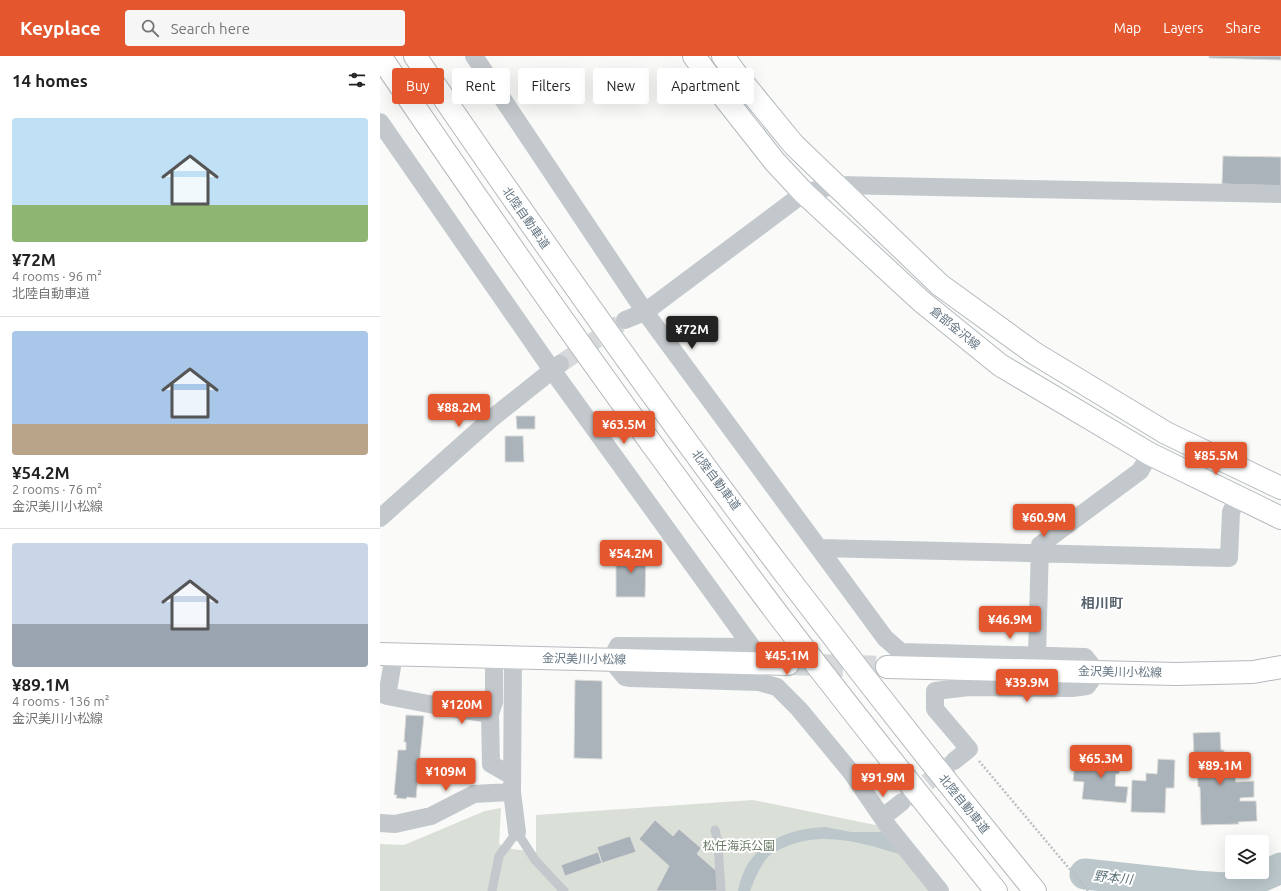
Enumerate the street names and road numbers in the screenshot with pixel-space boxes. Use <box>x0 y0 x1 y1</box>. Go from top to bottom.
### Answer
street label: 北陸自動車道 <box>500 184 552 251</box>
street label: 倉部金沢線 <box>928 304 983 352</box>
street label: 北陸自動車道 <box>690 447 743 512</box>
street label: 金沢美川小松線 <box>542 651 626 666</box>
street label: 金沢美川小松線 <box>1078 664 1162 679</box>
street label: 北陸自動車道 <box>937 772 992 836</box>

